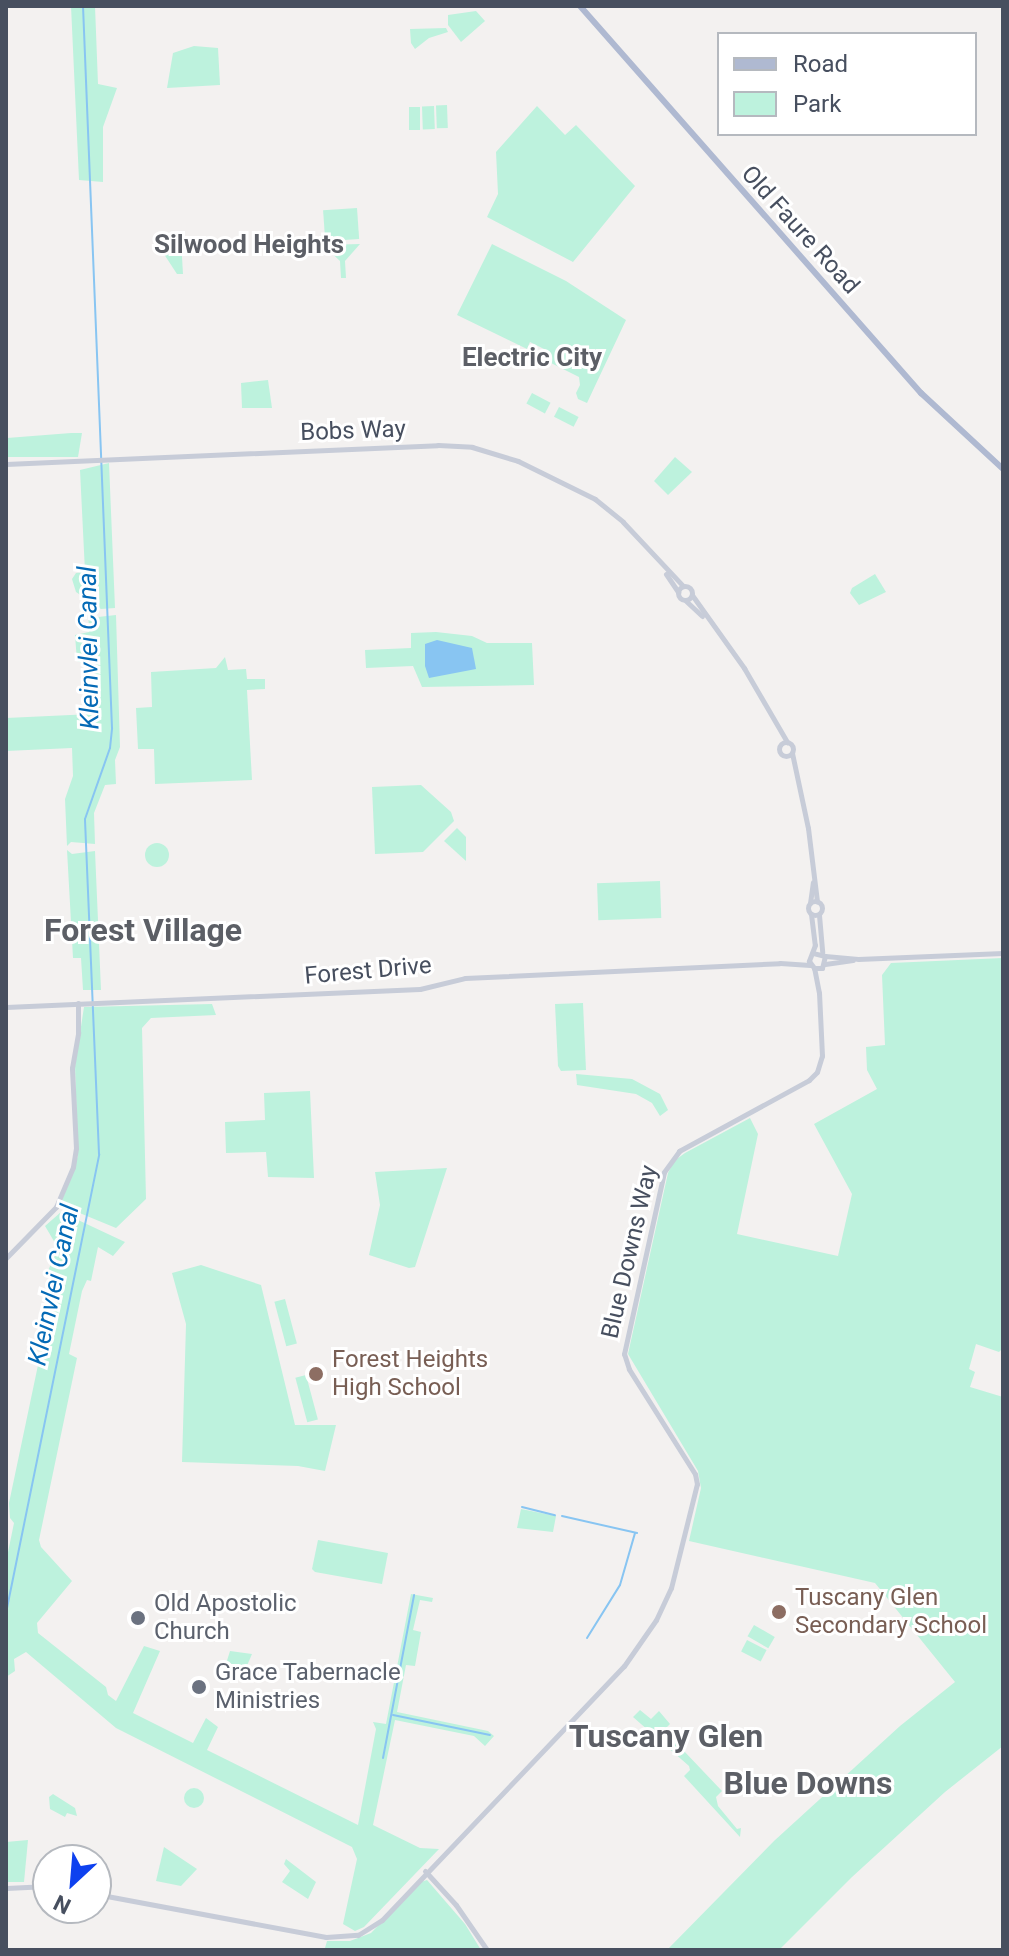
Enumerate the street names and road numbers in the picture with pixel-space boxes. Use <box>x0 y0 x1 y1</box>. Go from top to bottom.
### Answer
street label: Old Faure Road <box>735 160 865 300</box>
street label: Bobs Way <box>300 415 406 447</box>
street label: Forest Drive <box>303 951 433 991</box>
street label: Blue Downs Way <box>596 1163 664 1341</box>

